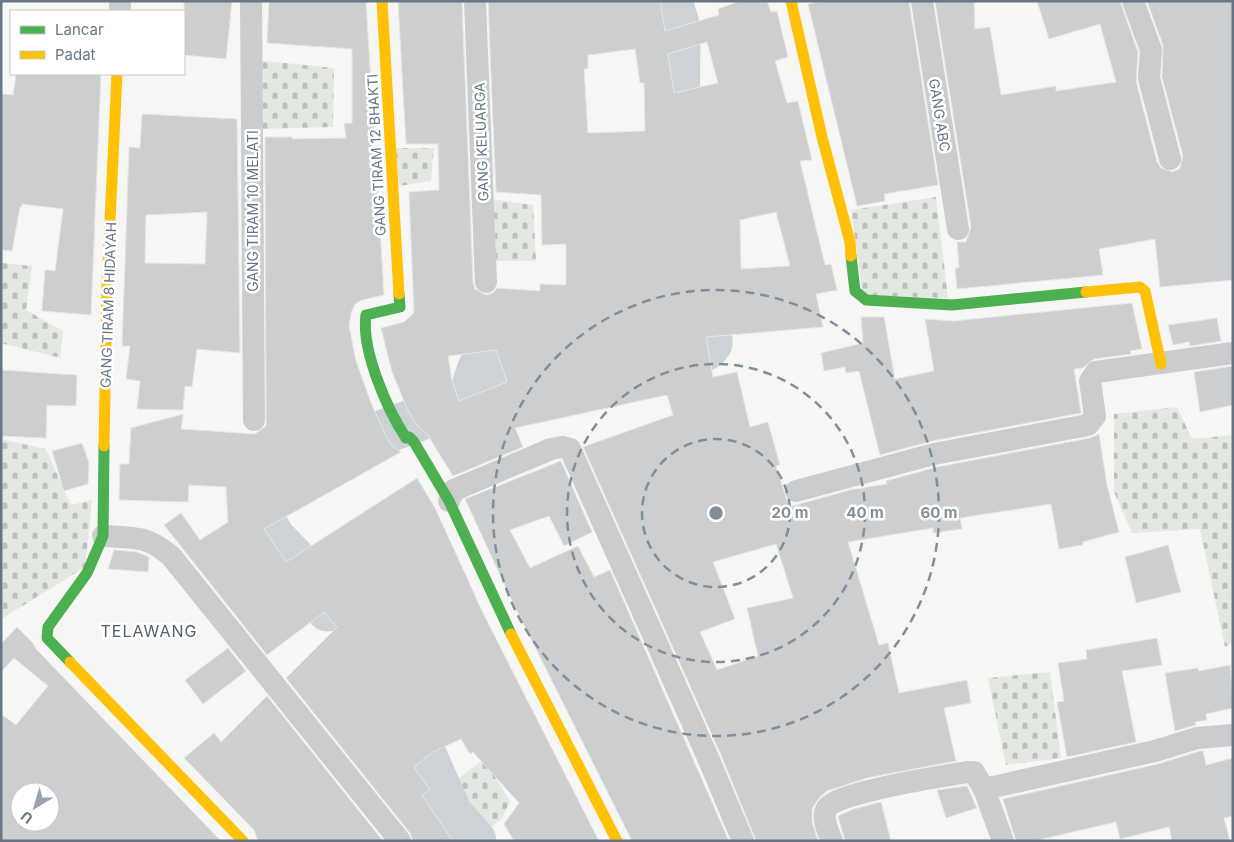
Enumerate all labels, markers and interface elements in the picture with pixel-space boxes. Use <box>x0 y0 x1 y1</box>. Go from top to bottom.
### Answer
legend <box>10 10 185 75</box>
text: Lancar <box>55 20 104 39</box>
text: Padat <box>55 45 96 64</box>
street label: GANG TIRAM 12 BHAKTI <box>363 73 389 237</box>
street label: GANG ABC <box>926 77 954 153</box>
street label: GANG KELUARGA <box>470 82 492 202</box>
street label: GANG TIRAM 10 MELATI <box>244 130 261 292</box>
street label: GANG TIRAM 8 HIDAYAH <box>97 222 119 388</box>
text: 20 m <box>772 503 808 522</box>
text: 40 m <box>846 503 884 522</box>
text: 60 m <box>920 503 958 522</box>
centre of rings <box>707 504 725 522</box>
district label: TELAWANG <box>100 621 198 641</box>
north arrow <box>10 782 60 832</box>
text: U <box>17 808 36 827</box>

